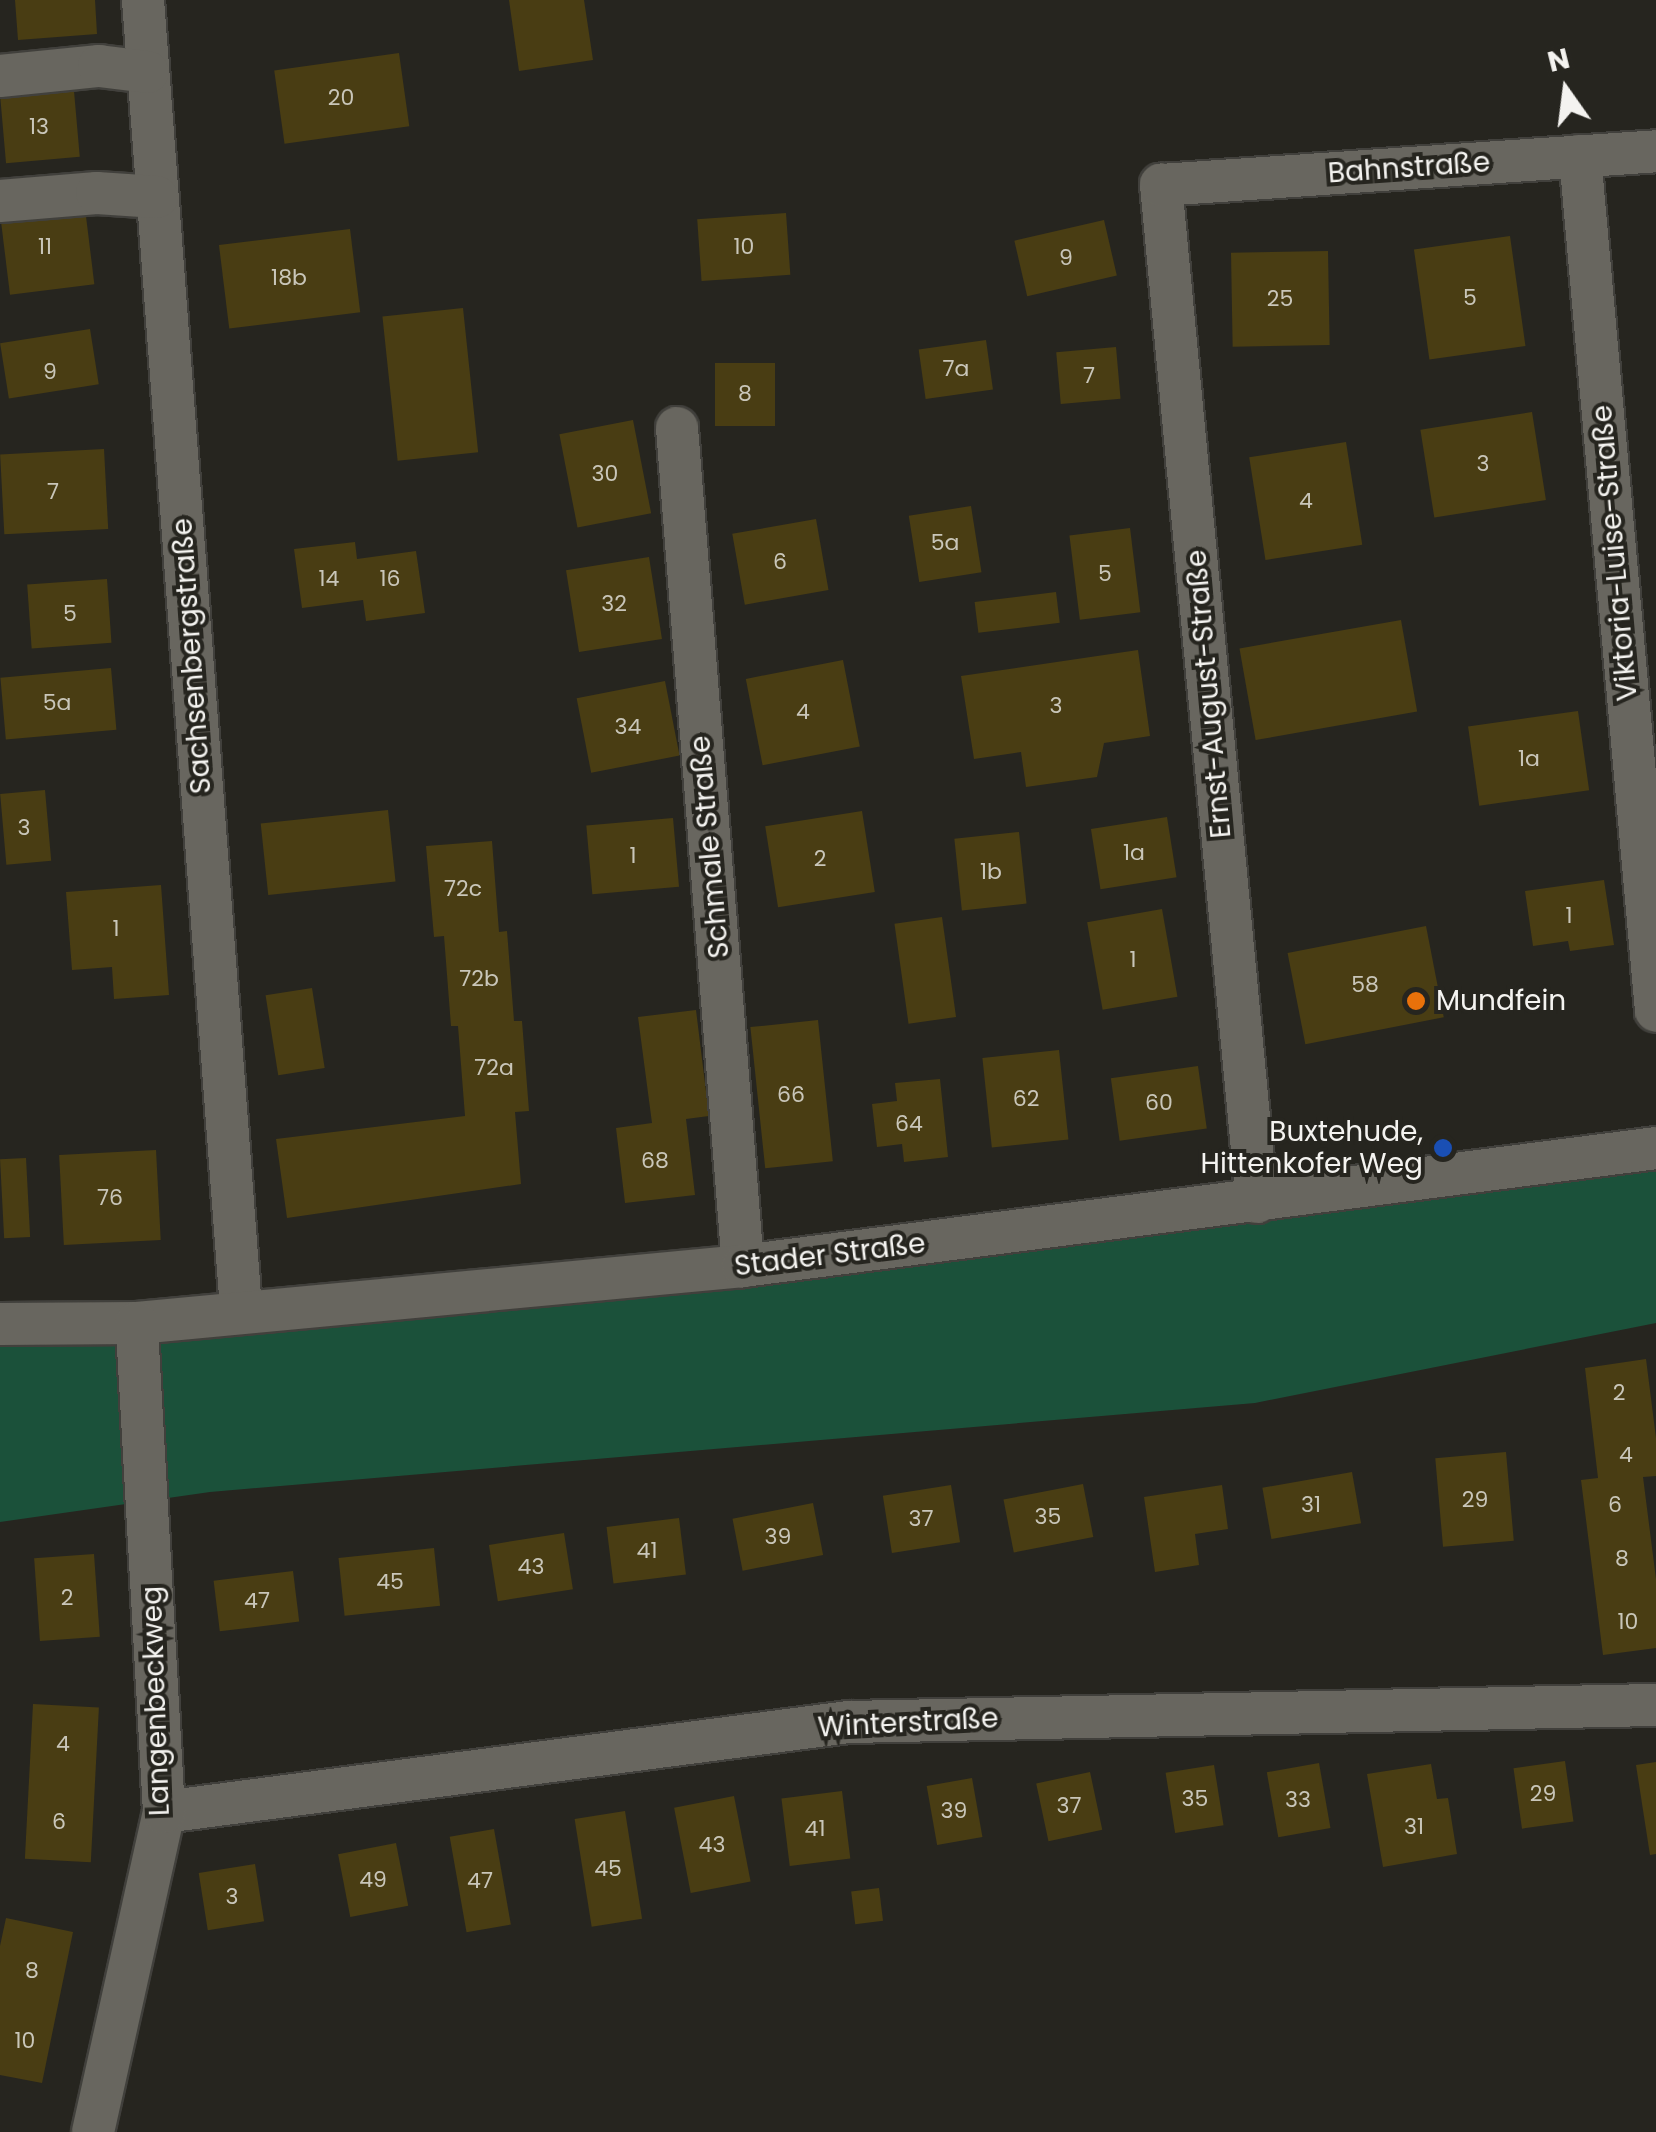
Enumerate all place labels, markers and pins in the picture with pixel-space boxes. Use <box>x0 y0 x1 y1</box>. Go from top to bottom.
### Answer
place label: Mundfein <box>1436 984 1566 1018</box>
marker: Mundfein <box>1405 990 1427 1012</box>
place label: Buxtehude, Hittenkofer Weg <box>1201 1115 1423 1181</box>
marker: Buxtehude, Hittenkofer Weg <box>1432 1137 1454 1159</box>

